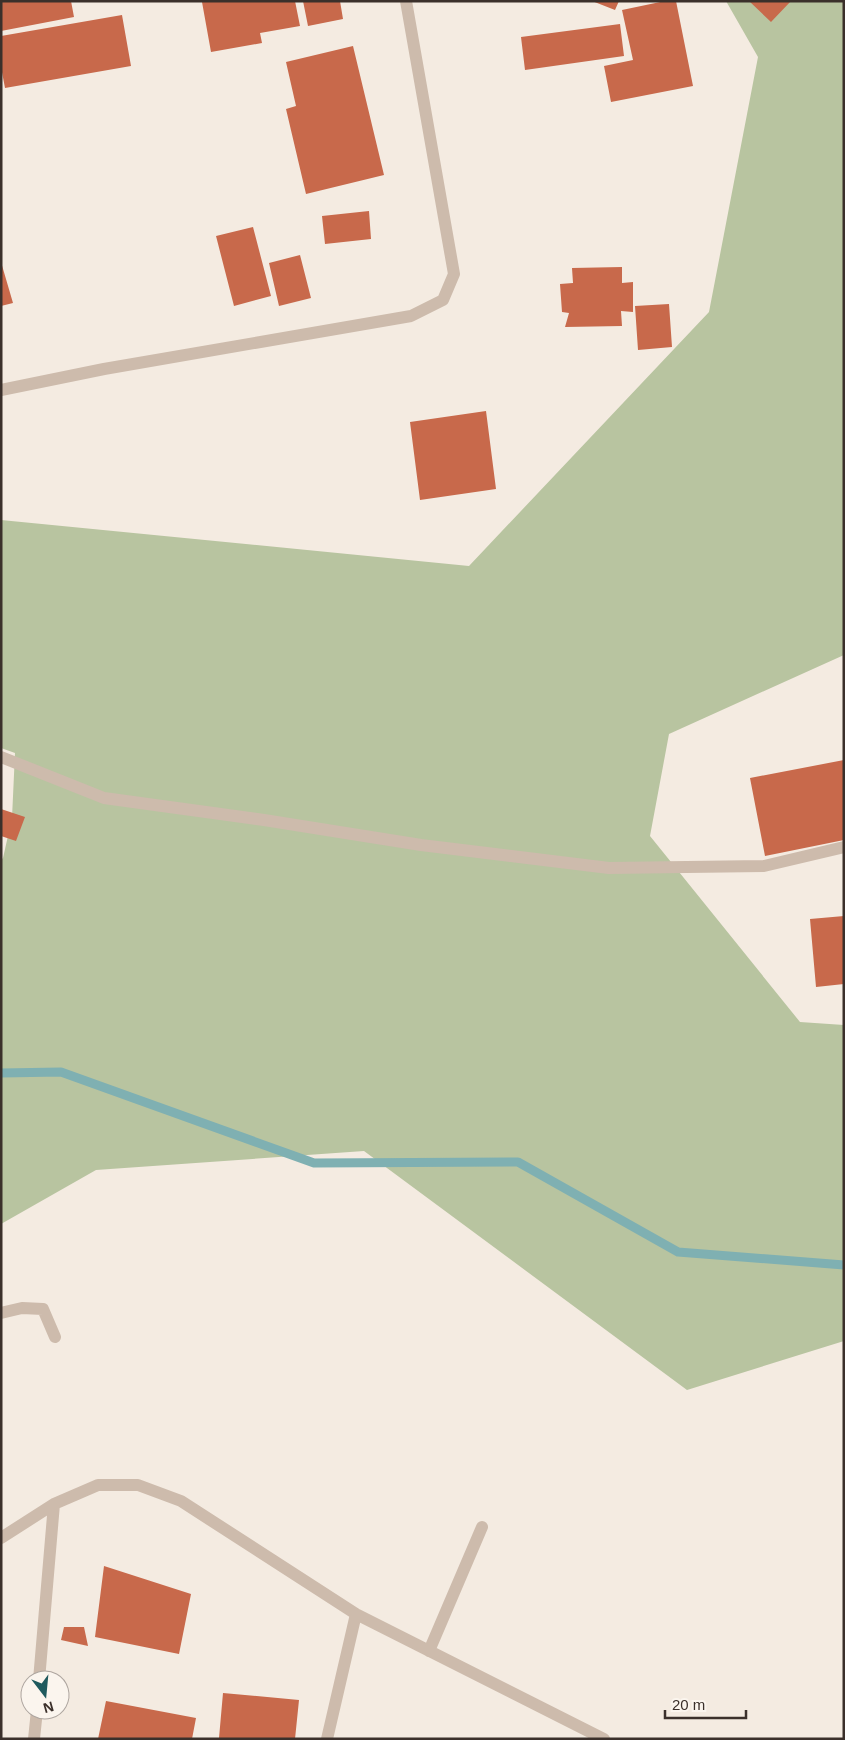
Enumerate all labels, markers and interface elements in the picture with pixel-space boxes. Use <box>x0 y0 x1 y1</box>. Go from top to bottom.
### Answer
north arrow <box>20 1670 70 1720</box>
scale bar <box>665 1688 746 1720</box>
text: 20 m <box>672 1696 705 1713</box>
text: N <box>42 1698 56 1717</box>

